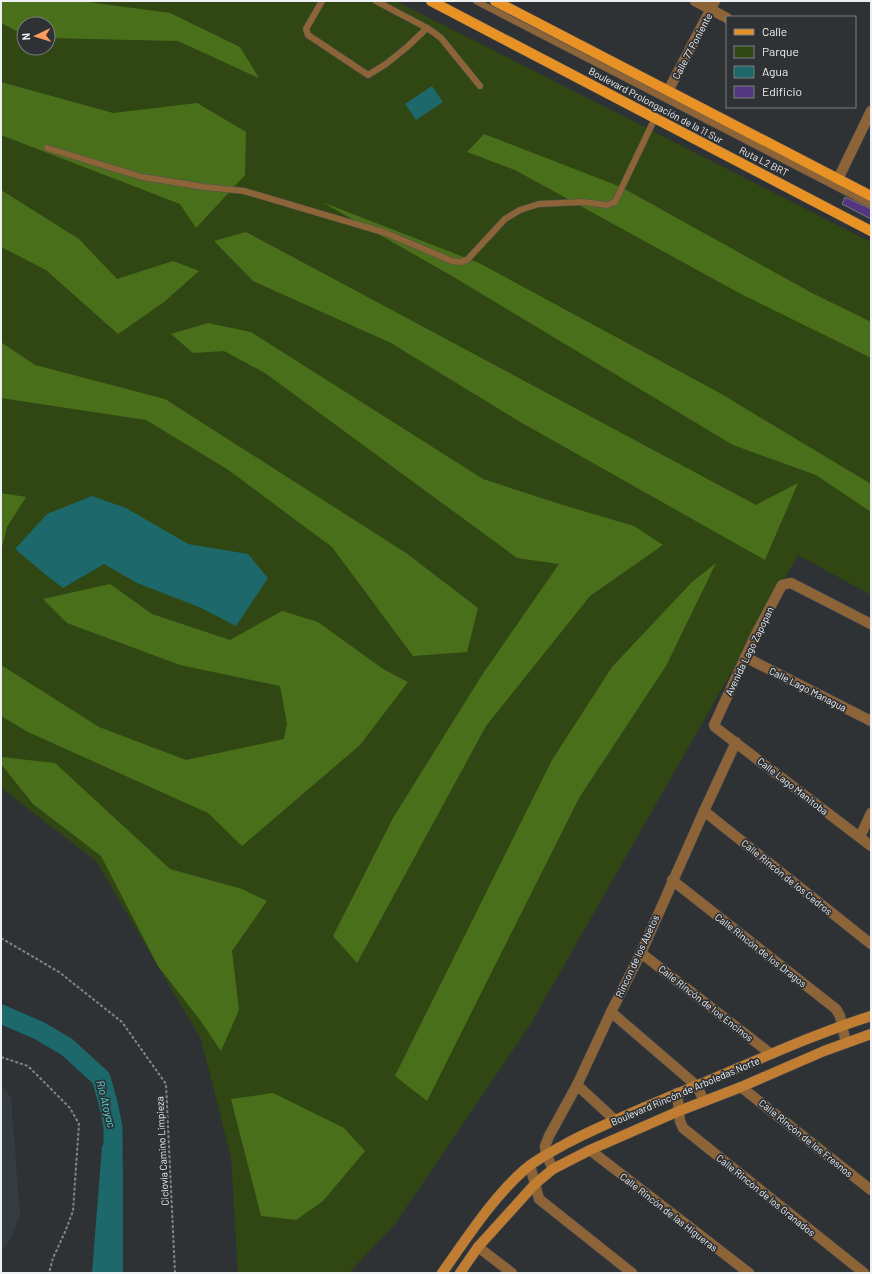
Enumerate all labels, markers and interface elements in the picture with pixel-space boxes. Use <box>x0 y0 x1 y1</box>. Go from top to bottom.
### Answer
street label: Calle 77 Poniente <box>670 11 714 81</box>
north arrow <box>16 16 56 56</box>
legend <box>726 16 856 108</box>
text: Calle <box>762 24 787 38</box>
text: N <box>19 33 32 41</box>
text: Parque <box>762 44 799 58</box>
street label: Boulevard Prolongación de la 11 Sur <box>587 64 726 146</box>
text: Agua <box>762 64 788 78</box>
text: Edificio <box>762 84 802 98</box>
street label: Ruta L2 BRT <box>738 144 791 179</box>
street label: Avenida Lago Zapopan <box>722 605 776 697</box>
street label: Calle Lago Managua <box>767 664 849 714</box>
street label: Calle Lago Manitoba <box>755 755 831 817</box>
street label: Calle Rincón de los Cedros <box>739 837 835 917</box>
street label: Calle Rincón de los Dragos <box>713 911 809 990</box>
street label: Rincon de los Abetos <box>613 913 661 999</box>
street label: Calle Rincón de los Encinos <box>656 962 756 1044</box>
street label: Boulevard Rincón de Arboledas Norte <box>609 1054 761 1128</box>
water label: Río Atoyac <box>94 1079 119 1129</box>
street label: Ciclovía Camino Limpieza <box>153 1096 171 1206</box>
street label: Calle Rincón de los Fresnos <box>757 1096 855 1180</box>
street label: Calle Rincón de los Granados <box>714 1152 818 1239</box>
street label: Calle Rincón de las Higueras <box>618 1170 720 1254</box>

